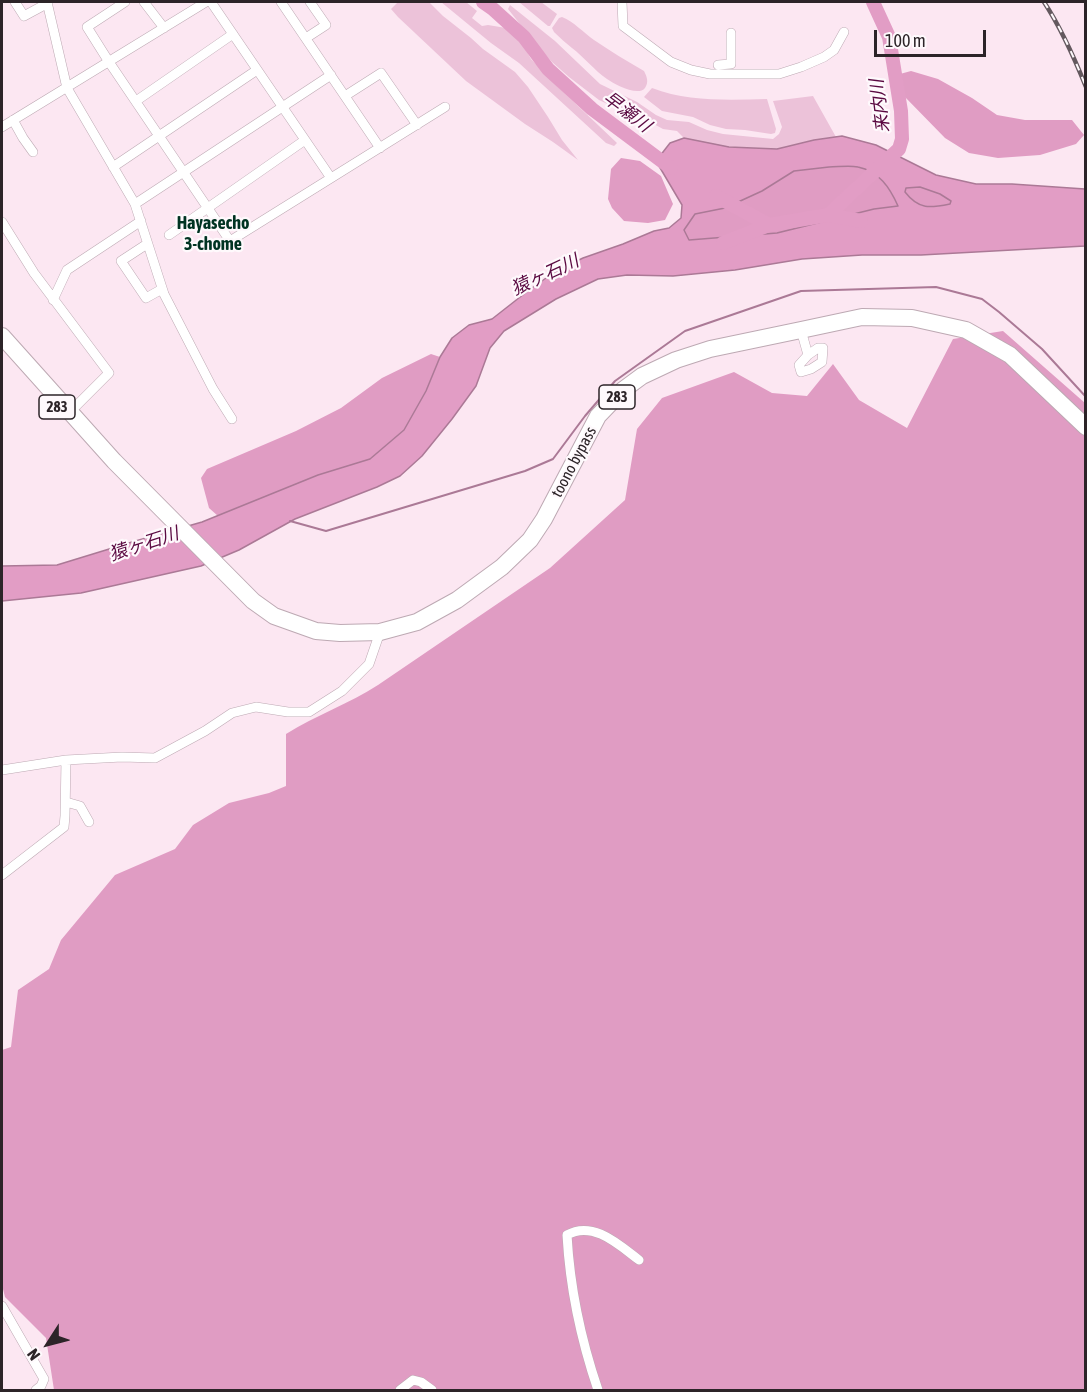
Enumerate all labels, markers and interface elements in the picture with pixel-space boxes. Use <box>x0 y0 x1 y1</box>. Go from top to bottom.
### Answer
scale bar <box>877 18 990 56</box>
text: 100 m <box>885 30 926 51</box>
water label: 来内川 <box>866 78 894 134</box>
water label: 早瀬川 <box>599 87 655 137</box>
district label: Hayasecho 3-chome <box>177 212 249 254</box>
water label: 猿ヶ石川 <box>508 250 582 300</box>
road number: 283 <box>599 385 635 409</box>
road number: 283 <box>39 395 75 419</box>
street label: toono bypass <box>547 423 601 501</box>
water label: 猿ヶ石川 <box>106 523 182 565</box>
north arrow <box>18 1314 78 1374</box>
text: N <box>23 1345 44 1364</box>

